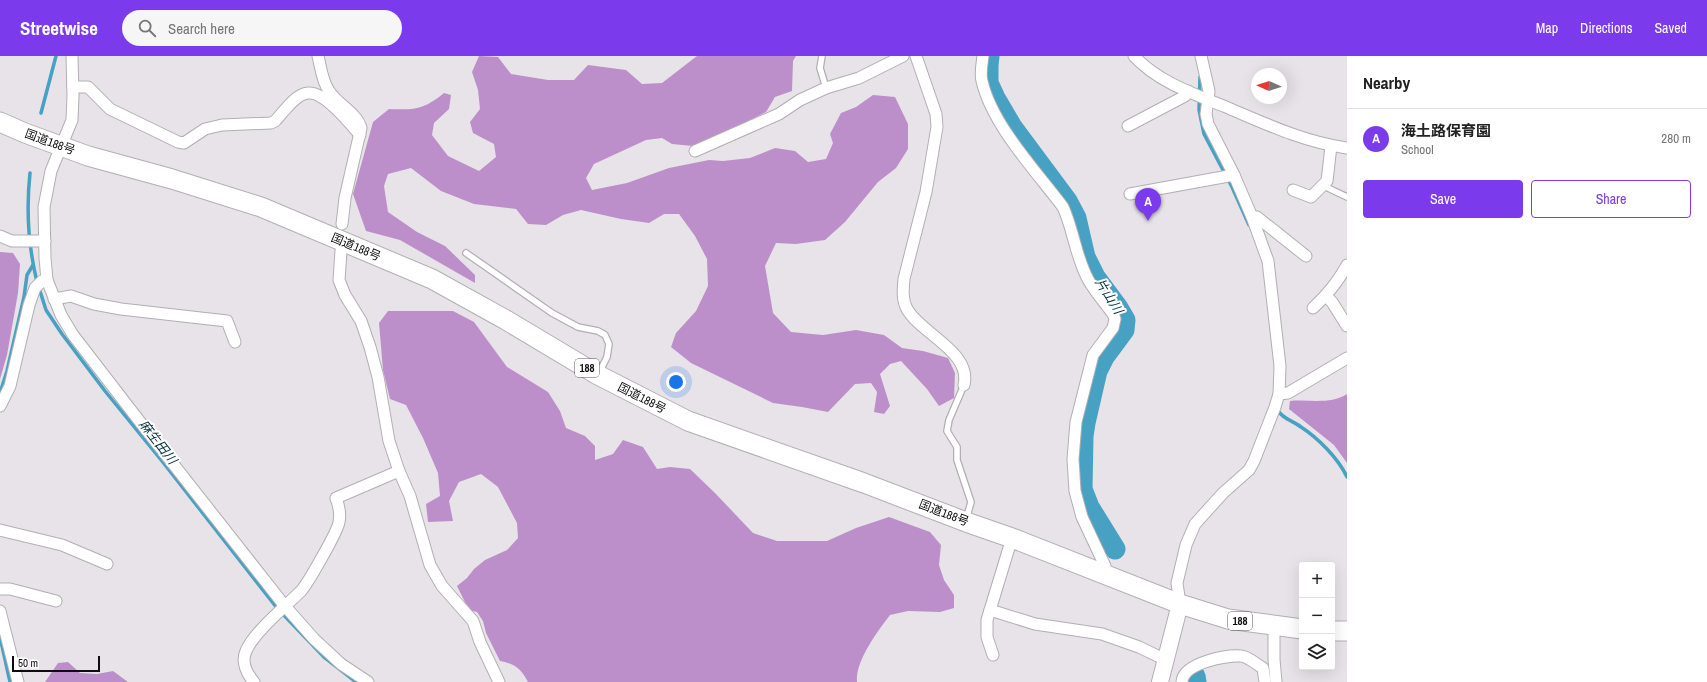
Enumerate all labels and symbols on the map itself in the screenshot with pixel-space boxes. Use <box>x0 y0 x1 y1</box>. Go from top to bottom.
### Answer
north arrow <box>1251 68 1287 104</box>
street label: 国道188号 <box>23 126 77 158</box>
pin: A <box>1135 188 1161 221</box>
street label: 国道188号 <box>329 229 383 265</box>
water label: 片山川 <box>1091 275 1128 319</box>
road number: 188 <box>575 359 599 377</box>
your location <box>666 372 686 392</box>
street label: 国道188号 <box>615 379 669 417</box>
water label: 麻生田川 <box>135 416 182 469</box>
street label: 国道188号 <box>917 496 971 530</box>
road number: 188 <box>1228 612 1252 630</box>
scale bar <box>12 654 100 673</box>

